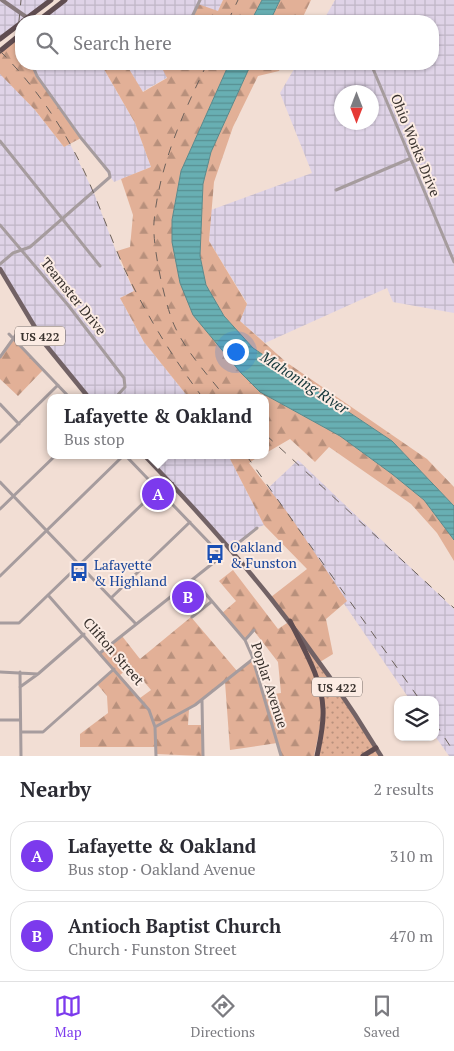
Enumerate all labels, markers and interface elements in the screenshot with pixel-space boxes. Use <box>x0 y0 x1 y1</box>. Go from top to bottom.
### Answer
search box <box>15 15 439 70</box>
icon: search <box>33 29 61 57</box>
text: Search here <box>73 30 172 55</box>
north arrow <box>334 85 379 130</box>
street label: Ohio Works Drive <box>387 91 445 199</box>
street label: Teamster Drive <box>37 253 111 339</box>
road number: US 422 <box>15 326 65 346</box>
your location <box>223 339 249 365</box>
water label: Mahoning River <box>256 346 354 419</box>
popup <box>47 394 269 459</box>
text: Lafayette & Oakland <box>64 403 252 428</box>
text: Bus stop <box>64 428 125 450</box>
pin: A <box>142 475 174 513</box>
place label: Oakland & Funston <box>230 537 298 572</box>
bus stop icon: Oakland & Funston <box>204 543 226 565</box>
place label: Lafayette & Highland <box>94 555 167 590</box>
bus stop icon: Lafayette & Highland <box>68 561 90 583</box>
pin: B <box>172 578 204 616</box>
street label: Clifton Street <box>79 613 149 690</box>
street label: Poplar Avenue <box>247 640 293 730</box>
road number: US 422 <box>312 678 362 696</box>
map controls <box>394 696 439 741</box>
button: layers <box>394 696 439 741</box>
text: Nearby <box>20 775 91 803</box>
text: 2 results <box>374 778 434 800</box>
text: Lafayette & Oakland <box>68 833 256 858</box>
text: A <box>31 845 43 867</box>
text: 310 m <box>390 845 433 867</box>
text: Bus stop · Oakland Avenue <box>68 858 256 880</box>
text: Antioch Baptist Church <box>68 913 281 938</box>
text: B <box>32 925 42 947</box>
text: 470 m <box>390 925 433 947</box>
text: Church · Funston Street <box>68 938 237 960</box>
tab: Map <box>54 992 82 1041</box>
tab: Directions <box>191 992 255 1041</box>
tab: Saved <box>364 992 400 1041</box>

